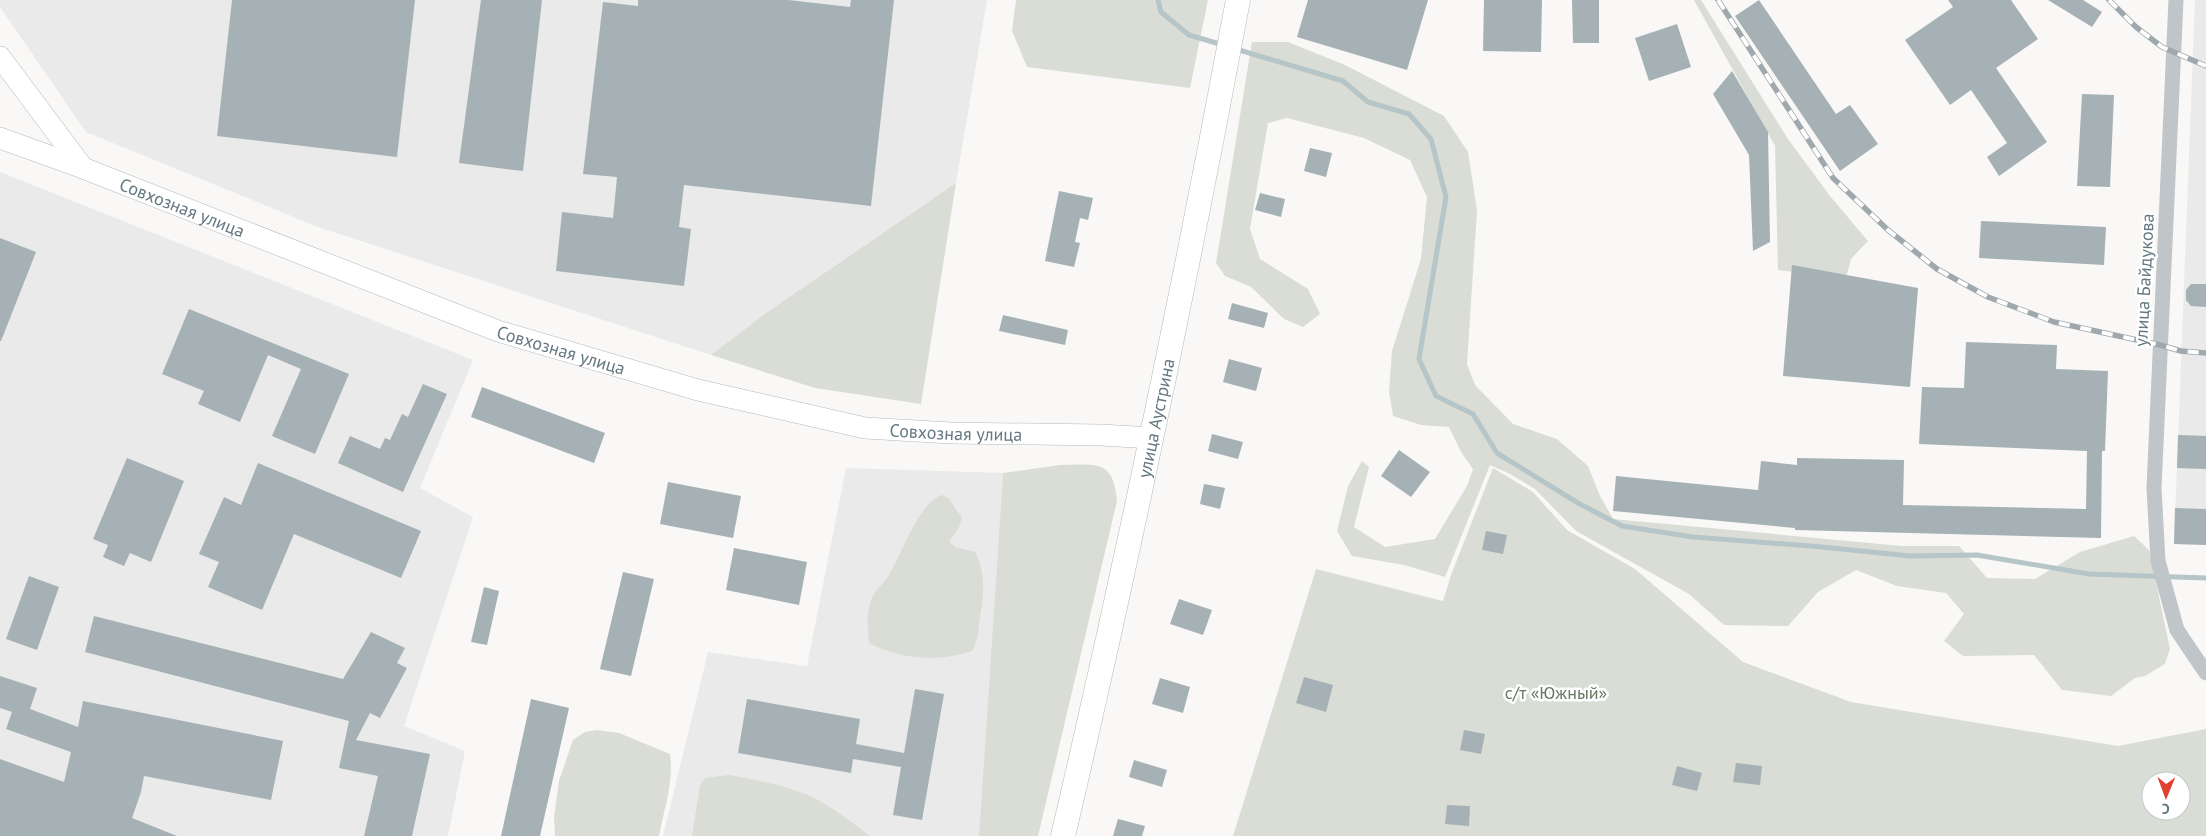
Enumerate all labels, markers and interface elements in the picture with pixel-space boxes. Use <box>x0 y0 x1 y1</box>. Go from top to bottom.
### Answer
street label: Совхозная улица <box>116 172 248 242</box>
street label: улица Байдукова <box>2129 213 2159 347</box>
street label: Совхозная улица <box>494 320 628 379</box>
street label: улица Аустрина <box>1132 356 1179 480</box>
street label: Совхозная улица <box>889 418 1022 445</box>
park label: с/т «Южный» <box>1505 681 1607 704</box>
north arrow <box>2141 771 2191 821</box>
text: С <box>2162 800 2170 818</box>

